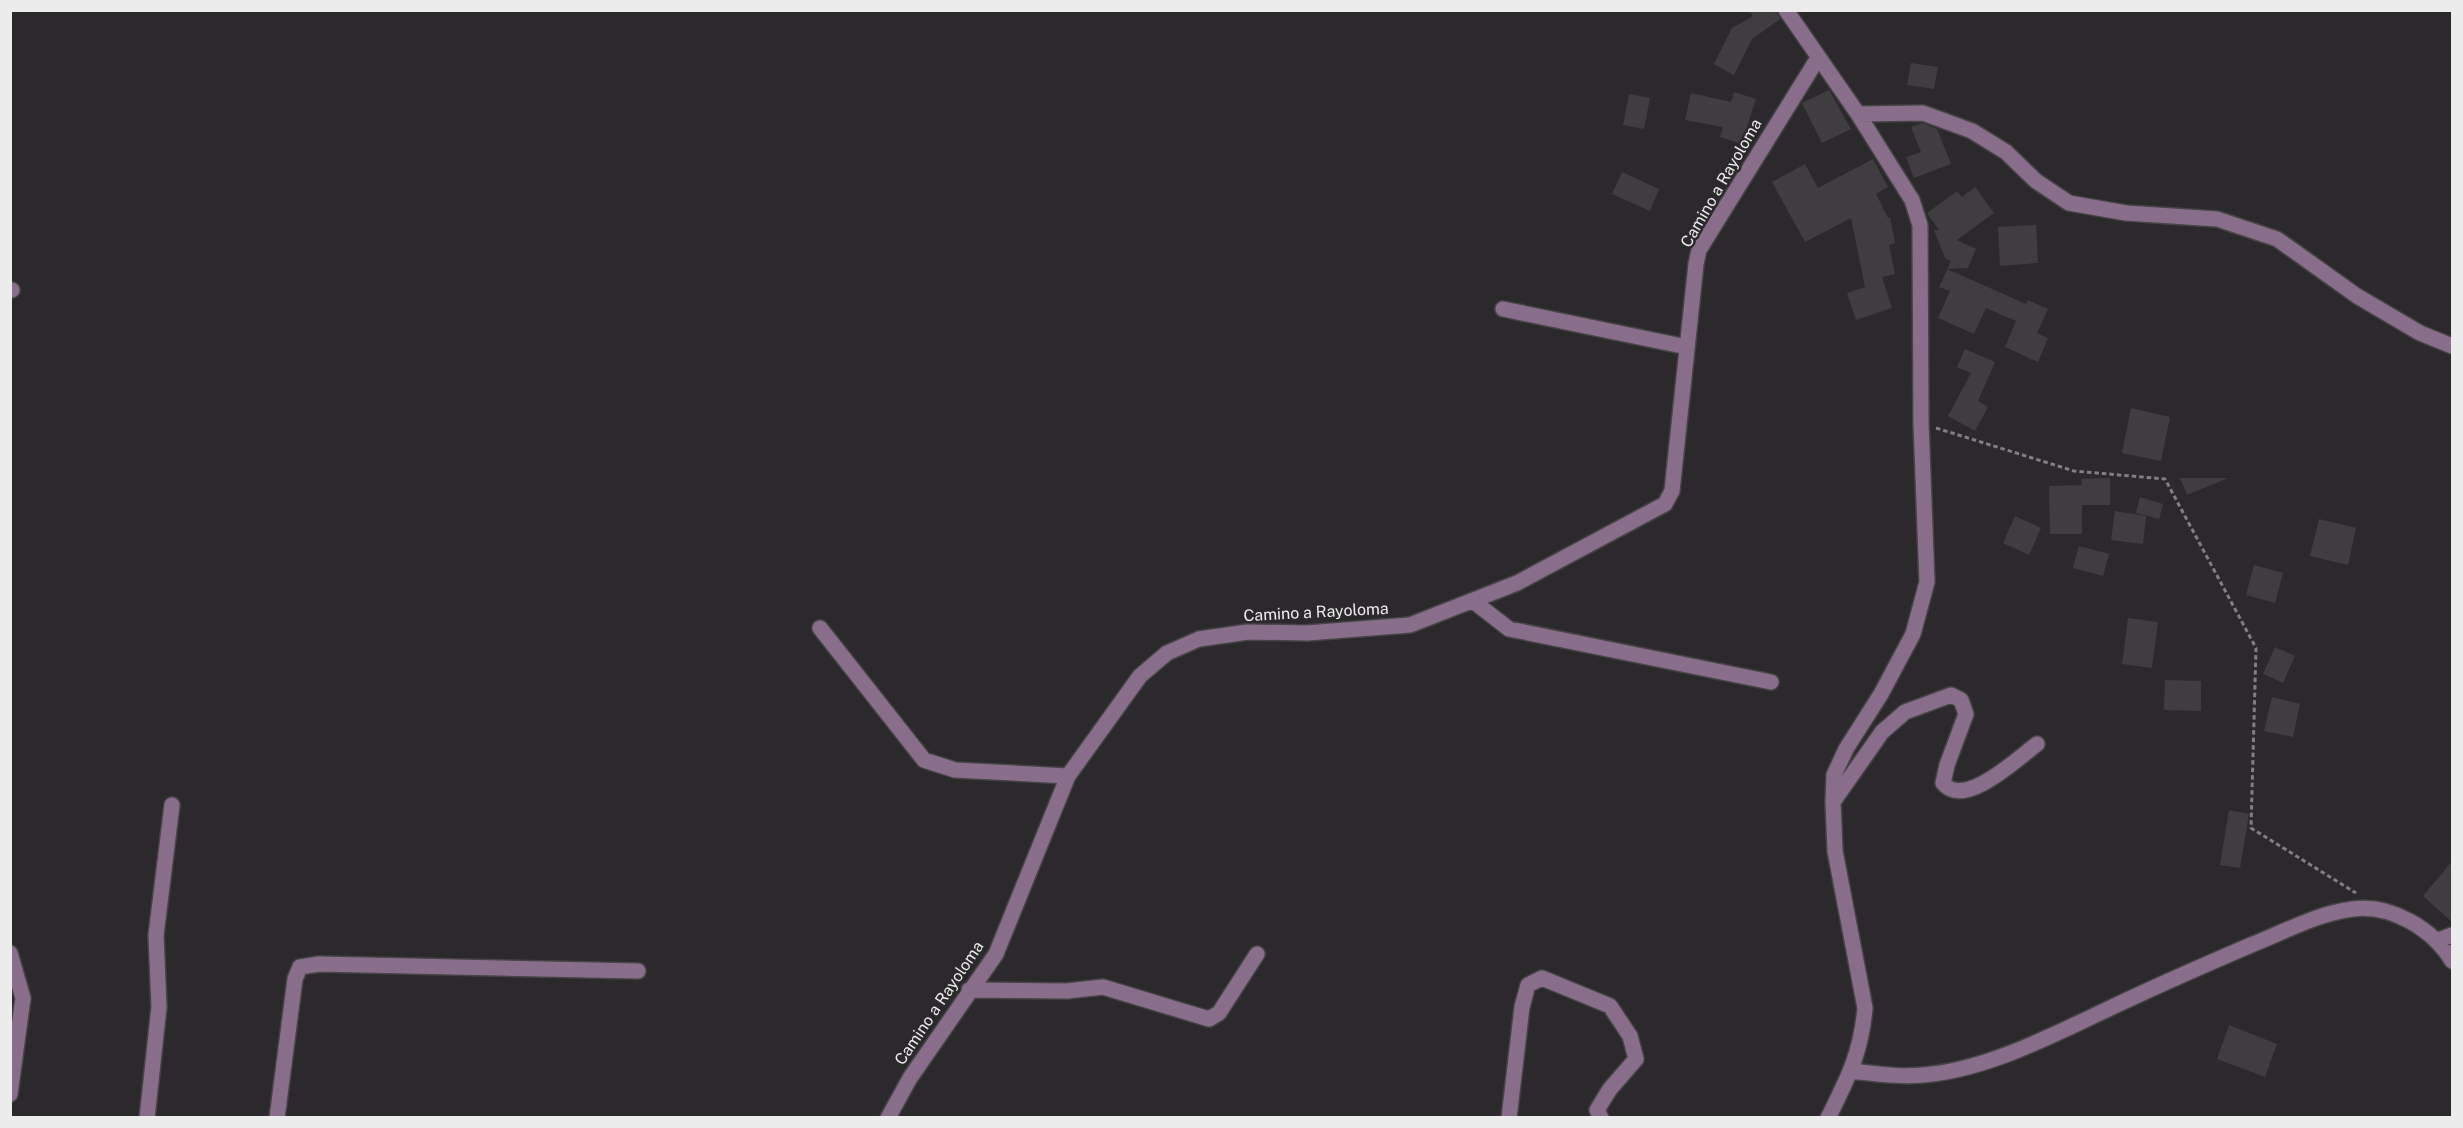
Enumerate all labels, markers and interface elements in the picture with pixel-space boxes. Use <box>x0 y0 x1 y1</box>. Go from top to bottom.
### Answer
street label: Camino a Rayoloma <box>1676 115 1766 251</box>
street label: Camino a Rayoloma <box>1243 599 1389 625</box>
street label: Camino a Rayoloma <box>890 937 988 1069</box>

